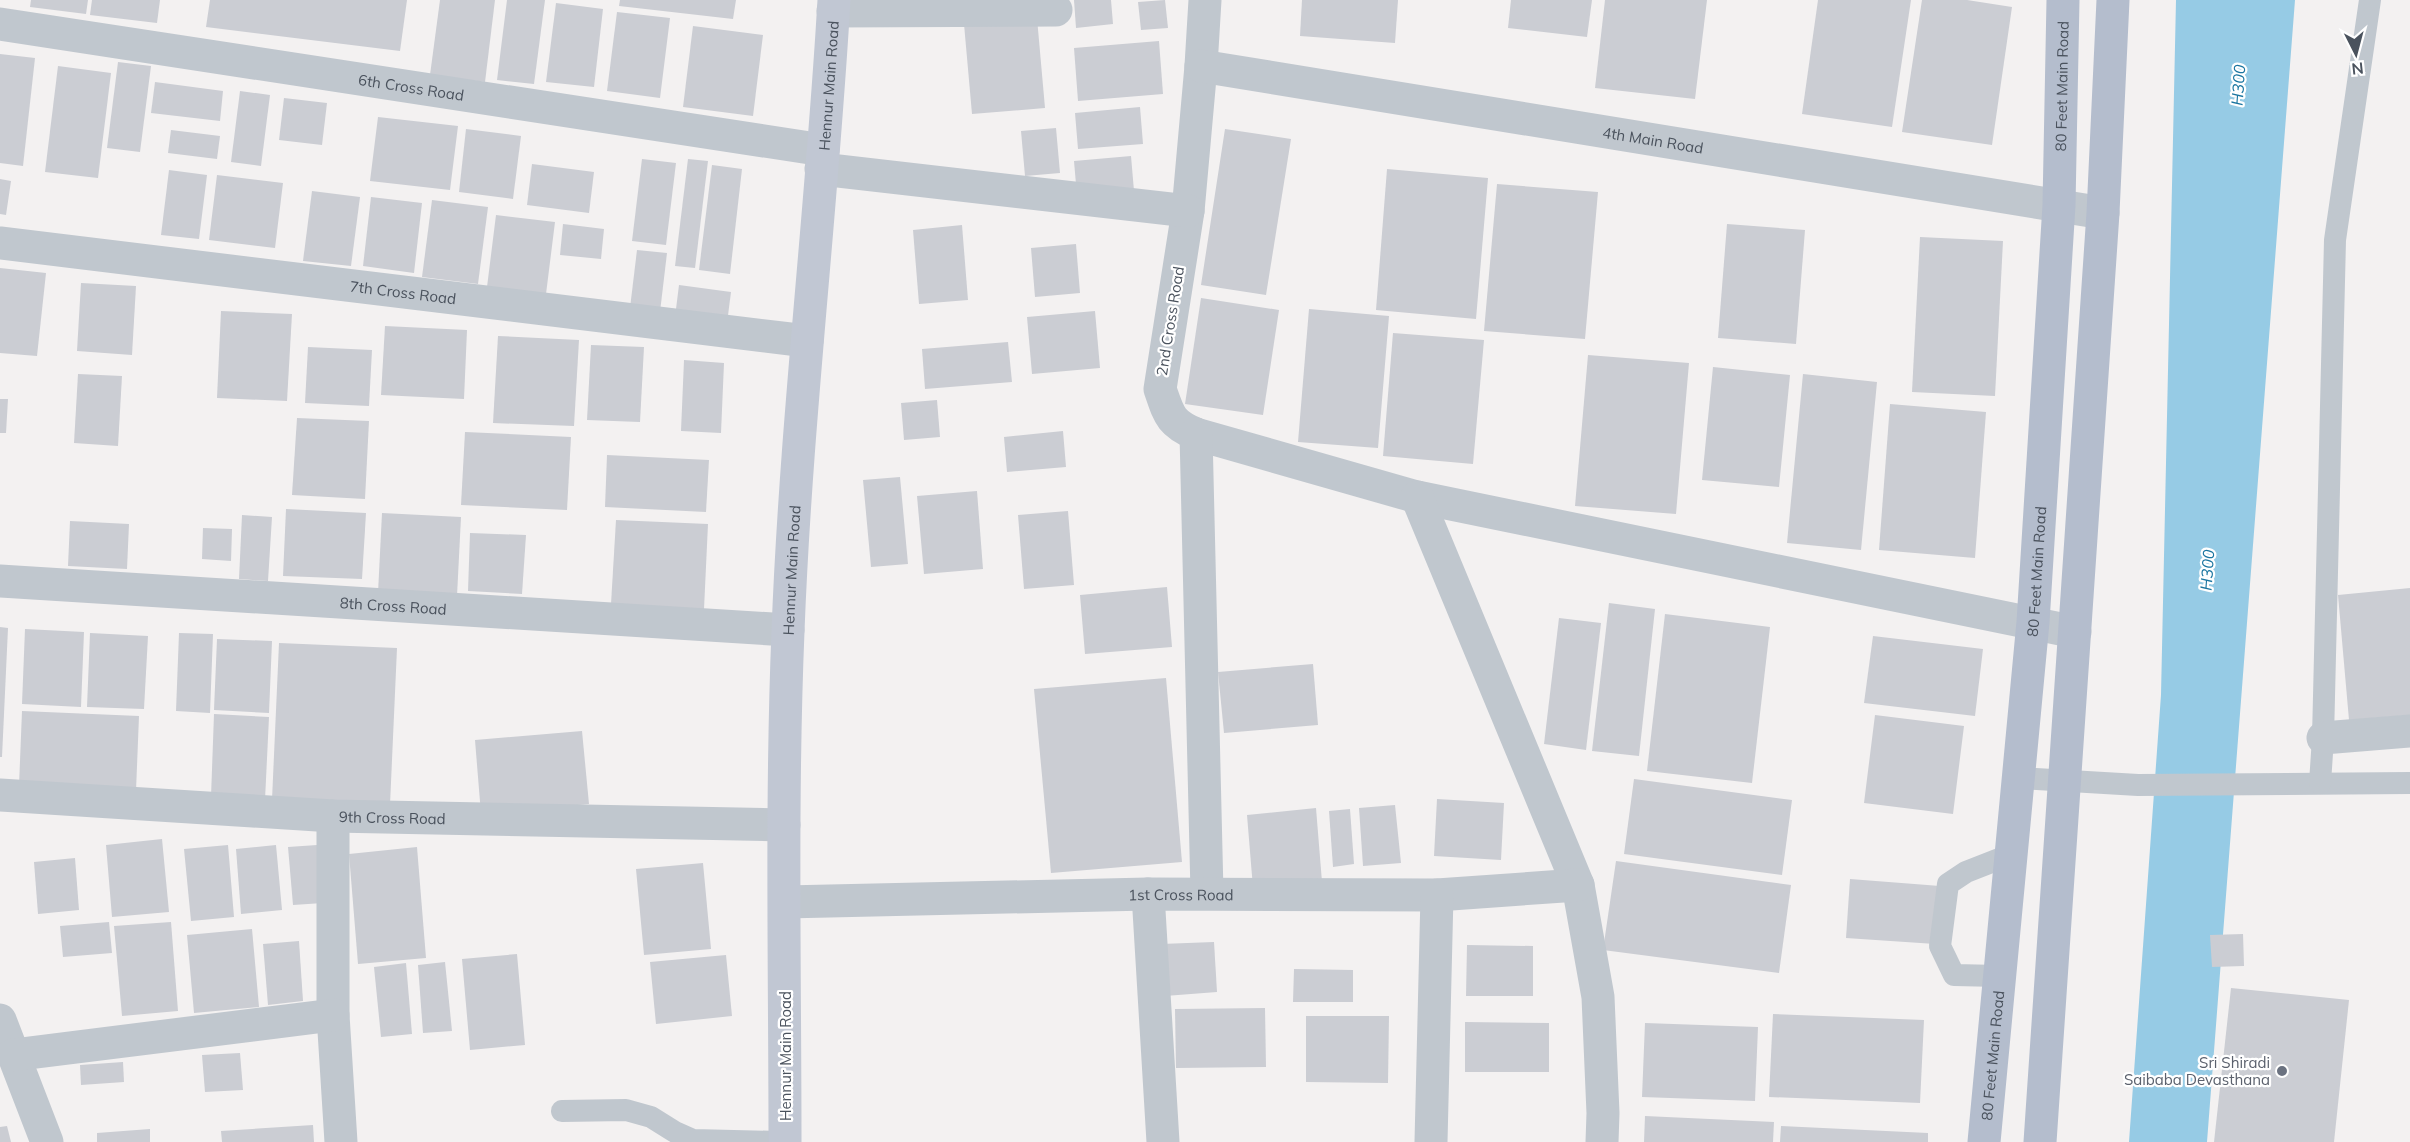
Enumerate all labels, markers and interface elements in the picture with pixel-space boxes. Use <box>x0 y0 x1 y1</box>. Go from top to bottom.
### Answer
street label: Hennur Main Road <box>814 20 842 151</box>
street label: 80 Feet Main Road <box>2051 21 2072 152</box>
north arrow <box>2326 24 2386 84</box>
text: N <box>2351 58 2365 79</box>
water label: H300 <box>2227 63 2249 106</box>
street label: 6th Cross Road <box>357 69 465 104</box>
street label: 4th Main Road <box>1601 122 1705 157</box>
street label: 2nd Cross Road <box>1152 265 1188 377</box>
street label: 7th Cross Road <box>349 276 457 308</box>
street label: Hennur Main Road <box>778 504 804 636</box>
street label: 80 Feet Main Road <box>2022 506 2050 637</box>
water label: H300 <box>2196 548 2218 591</box>
street label: 8th Cross Road <box>339 593 447 618</box>
street label: 9th Cross Road <box>339 807 446 828</box>
street label: 1st Cross Road <box>1128 884 1234 904</box>
street label: 80 Feet Main Road <box>1977 989 2008 1121</box>
street label: Hennur Main Road <box>776 991 795 1121</box>
place label: Sri Shiradi Saibaba Devasthana <box>2124 1053 2270 1089</box>
marker: Sri Shiradi Saibaba Devasthana <box>2275 1064 2289 1078</box>

